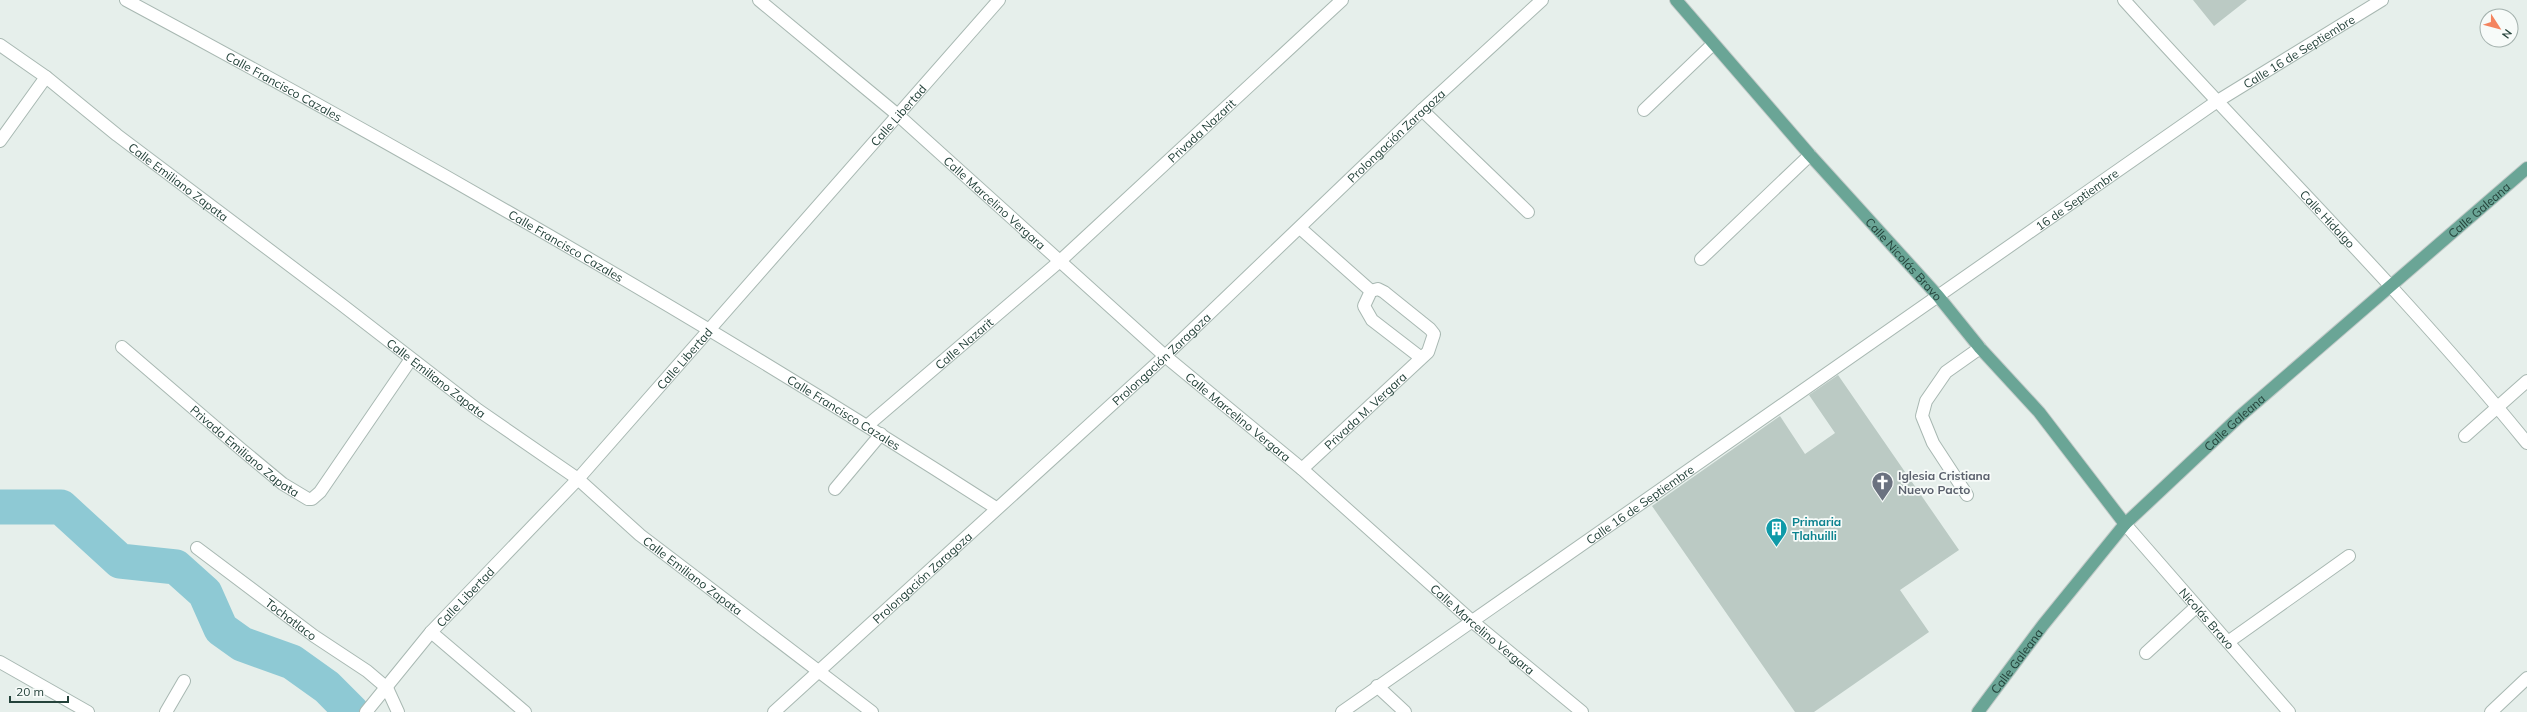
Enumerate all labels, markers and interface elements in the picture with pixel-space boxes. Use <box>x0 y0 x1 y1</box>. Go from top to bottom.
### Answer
north arrow <box>2479 8 2519 48</box>
street label: Calle 16 de Septiembre <box>2240 11 2357 91</box>
text: N <box>2499 26 2515 41</box>
street label: Calle Francisco Cazales <box>223 48 345 124</box>
street label: Calle Libertad <box>867 81 929 149</box>
street label: Prolongación Zaragoza <box>1344 86 1448 185</box>
street label: Privada Nazarit <box>1164 95 1238 165</box>
street label: Calle Emiliano Zapata <box>126 139 232 224</box>
street label: Calle Marcelino Vergara <box>941 153 1049 252</box>
street label: 16 de Septiembre <box>2032 165 2121 233</box>
street label: Calle Galeana <box>2445 179 2513 241</box>
street label: Calle Hidalgo <box>2297 187 2359 251</box>
street label: Calle Francisco Cazales <box>506 206 626 285</box>
street label: Calle Nicolás Bravo <box>1863 214 1946 304</box>
street label: Prolongación Zaragoza <box>1109 309 1213 408</box>
street label: Calle Nazarit <box>932 314 996 372</box>
street label: Calle Libertad <box>653 324 715 392</box>
street label: Calle Emiliano Zapata <box>384 335 489 421</box>
street label: Calle Marcelino Vergara <box>1183 369 1294 464</box>
street label: Privada M. Vergara <box>1321 369 1409 452</box>
street label: Calle Francisco Cazales <box>785 371 903 453</box>
street label: Calle Galeana <box>2200 391 2268 454</box>
street label: Privada Emiliano Zapata <box>188 402 302 500</box>
street label: Calle 16 de Septiembre <box>1583 461 1697 547</box>
place label: Iglesia Cristiana Nuevo Pacto <box>1898 468 1990 497</box>
church icon: Iglesia Cristiana Nuevo Pacto <box>1869 469 1895 502</box>
place label: Primaria Tlahuilli <box>1792 514 1841 543</box>
building icon: Primaria Tlahuilli <box>1763 515 1789 548</box>
street label: Prolongación Zaragoza <box>869 528 975 626</box>
street label: Calle Emiliano Zapata <box>640 533 746 618</box>
street label: Calle Libertad <box>433 564 497 630</box>
street label: Calle Marcelino Vergara <box>1428 580 1538 677</box>
street label: Nicolás Bravo <box>2176 584 2238 652</box>
street label: Tochatlaco <box>263 595 320 643</box>
street label: Calle Galeana <box>1987 625 2045 696</box>
scale bar <box>10 678 68 704</box>
text: 20 m <box>16 684 44 699</box>

